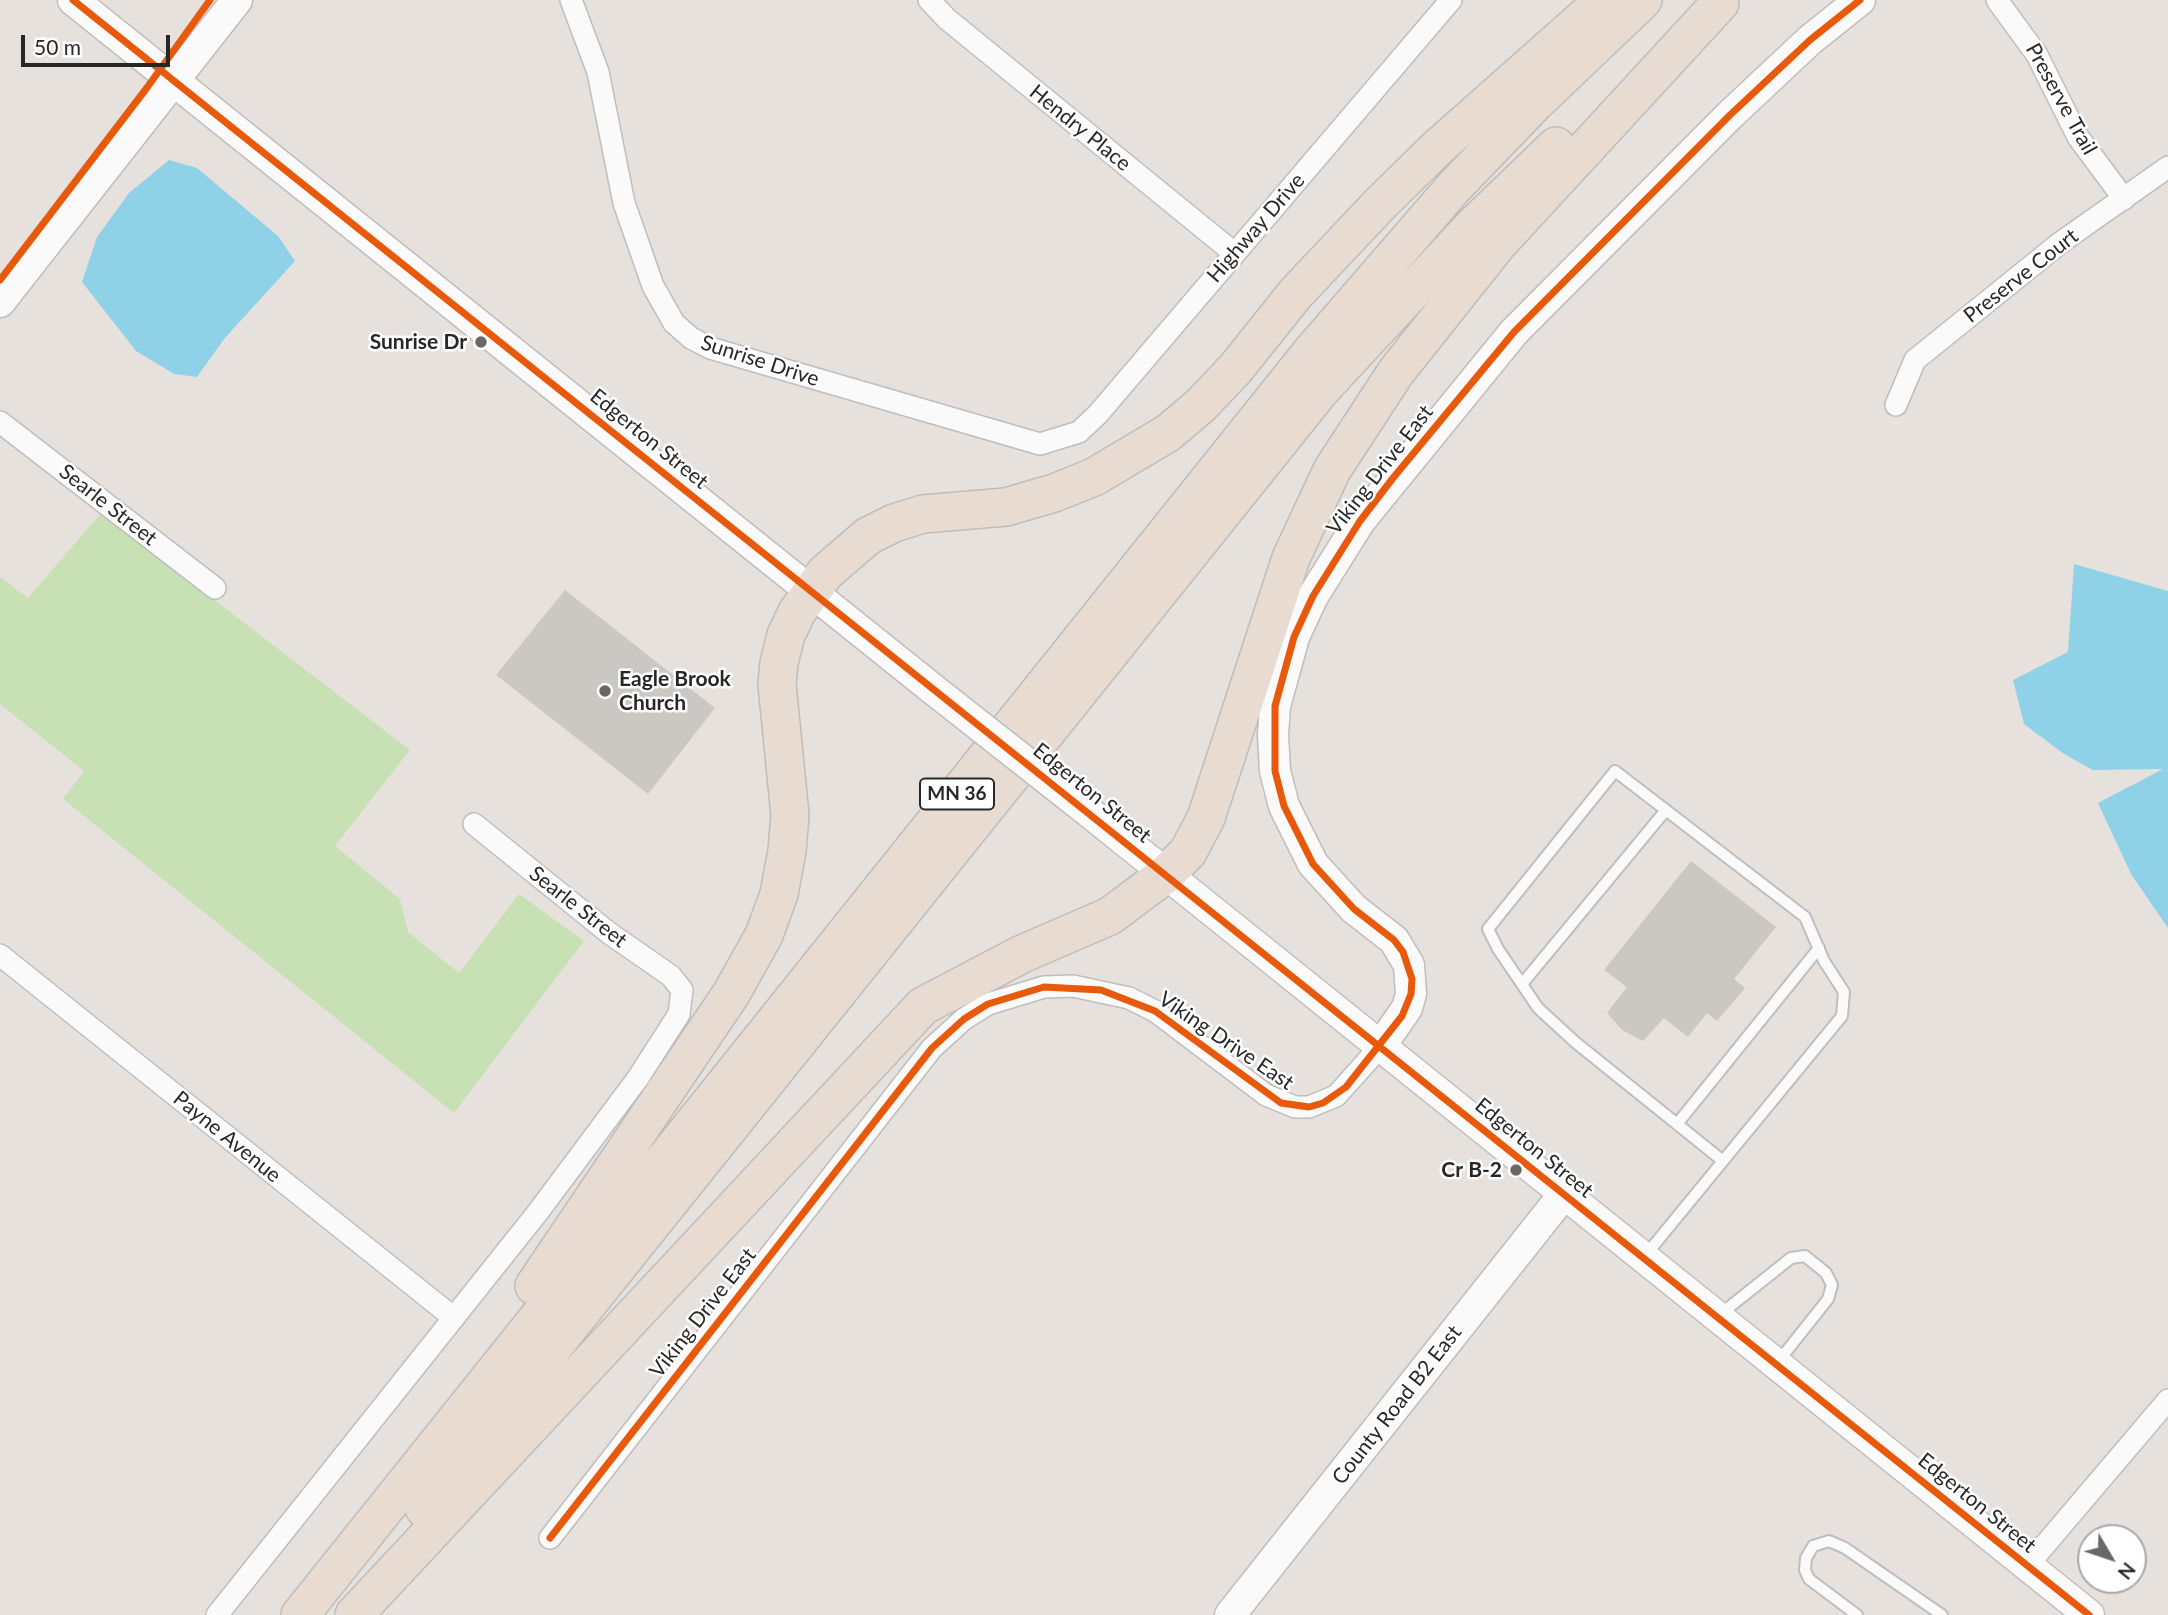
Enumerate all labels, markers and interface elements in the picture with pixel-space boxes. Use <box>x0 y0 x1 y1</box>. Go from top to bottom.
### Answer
scale bar <box>24 21 173 65</box>
text: 50 m <box>34 34 81 59</box>
street label: Preserve Trail <box>2020 39 2102 159</box>
street label: Hendry Place <box>1024 80 1136 176</box>
street label: Highway Drive <box>1202 168 1310 288</box>
street label: Preserve Court <box>1959 224 2083 328</box>
place label: Sunrise Dr <box>370 329 467 355</box>
street label: Sunrise Drive <box>698 330 822 392</box>
marker: Sunrise Dr <box>473 334 489 350</box>
street label: Edgerton Street <box>585 384 713 494</box>
street label: Viking Drive East <box>1322 400 1438 540</box>
street label: Searle Street <box>54 459 162 551</box>
place label: Eagle Brook Church <box>619 666 731 716</box>
marker: Eagle Brook Church <box>597 683 613 699</box>
street label: Edgerton Street <box>1028 738 1156 848</box>
road number: MN 36 <box>920 778 994 810</box>
street label: Searle Street <box>524 861 632 953</box>
street label: Viking Drive East <box>1154 987 1298 1095</box>
street label: Payne Avenue <box>168 1086 286 1188</box>
street label: Edgerton Street <box>1470 1093 1598 1203</box>
place label: Cr B-2 <box>1441 1157 1502 1183</box>
marker: Cr B-2 <box>1508 1162 1524 1178</box>
street label: Viking Drive East <box>645 1243 761 1383</box>
street label: County Road B2 East <box>1327 1320 1467 1490</box>
street label: Edgerton Street <box>1913 1448 2041 1558</box>
north arrow <box>2077 1524 2147 1594</box>
text: N <box>2114 1558 2141 1584</box>

